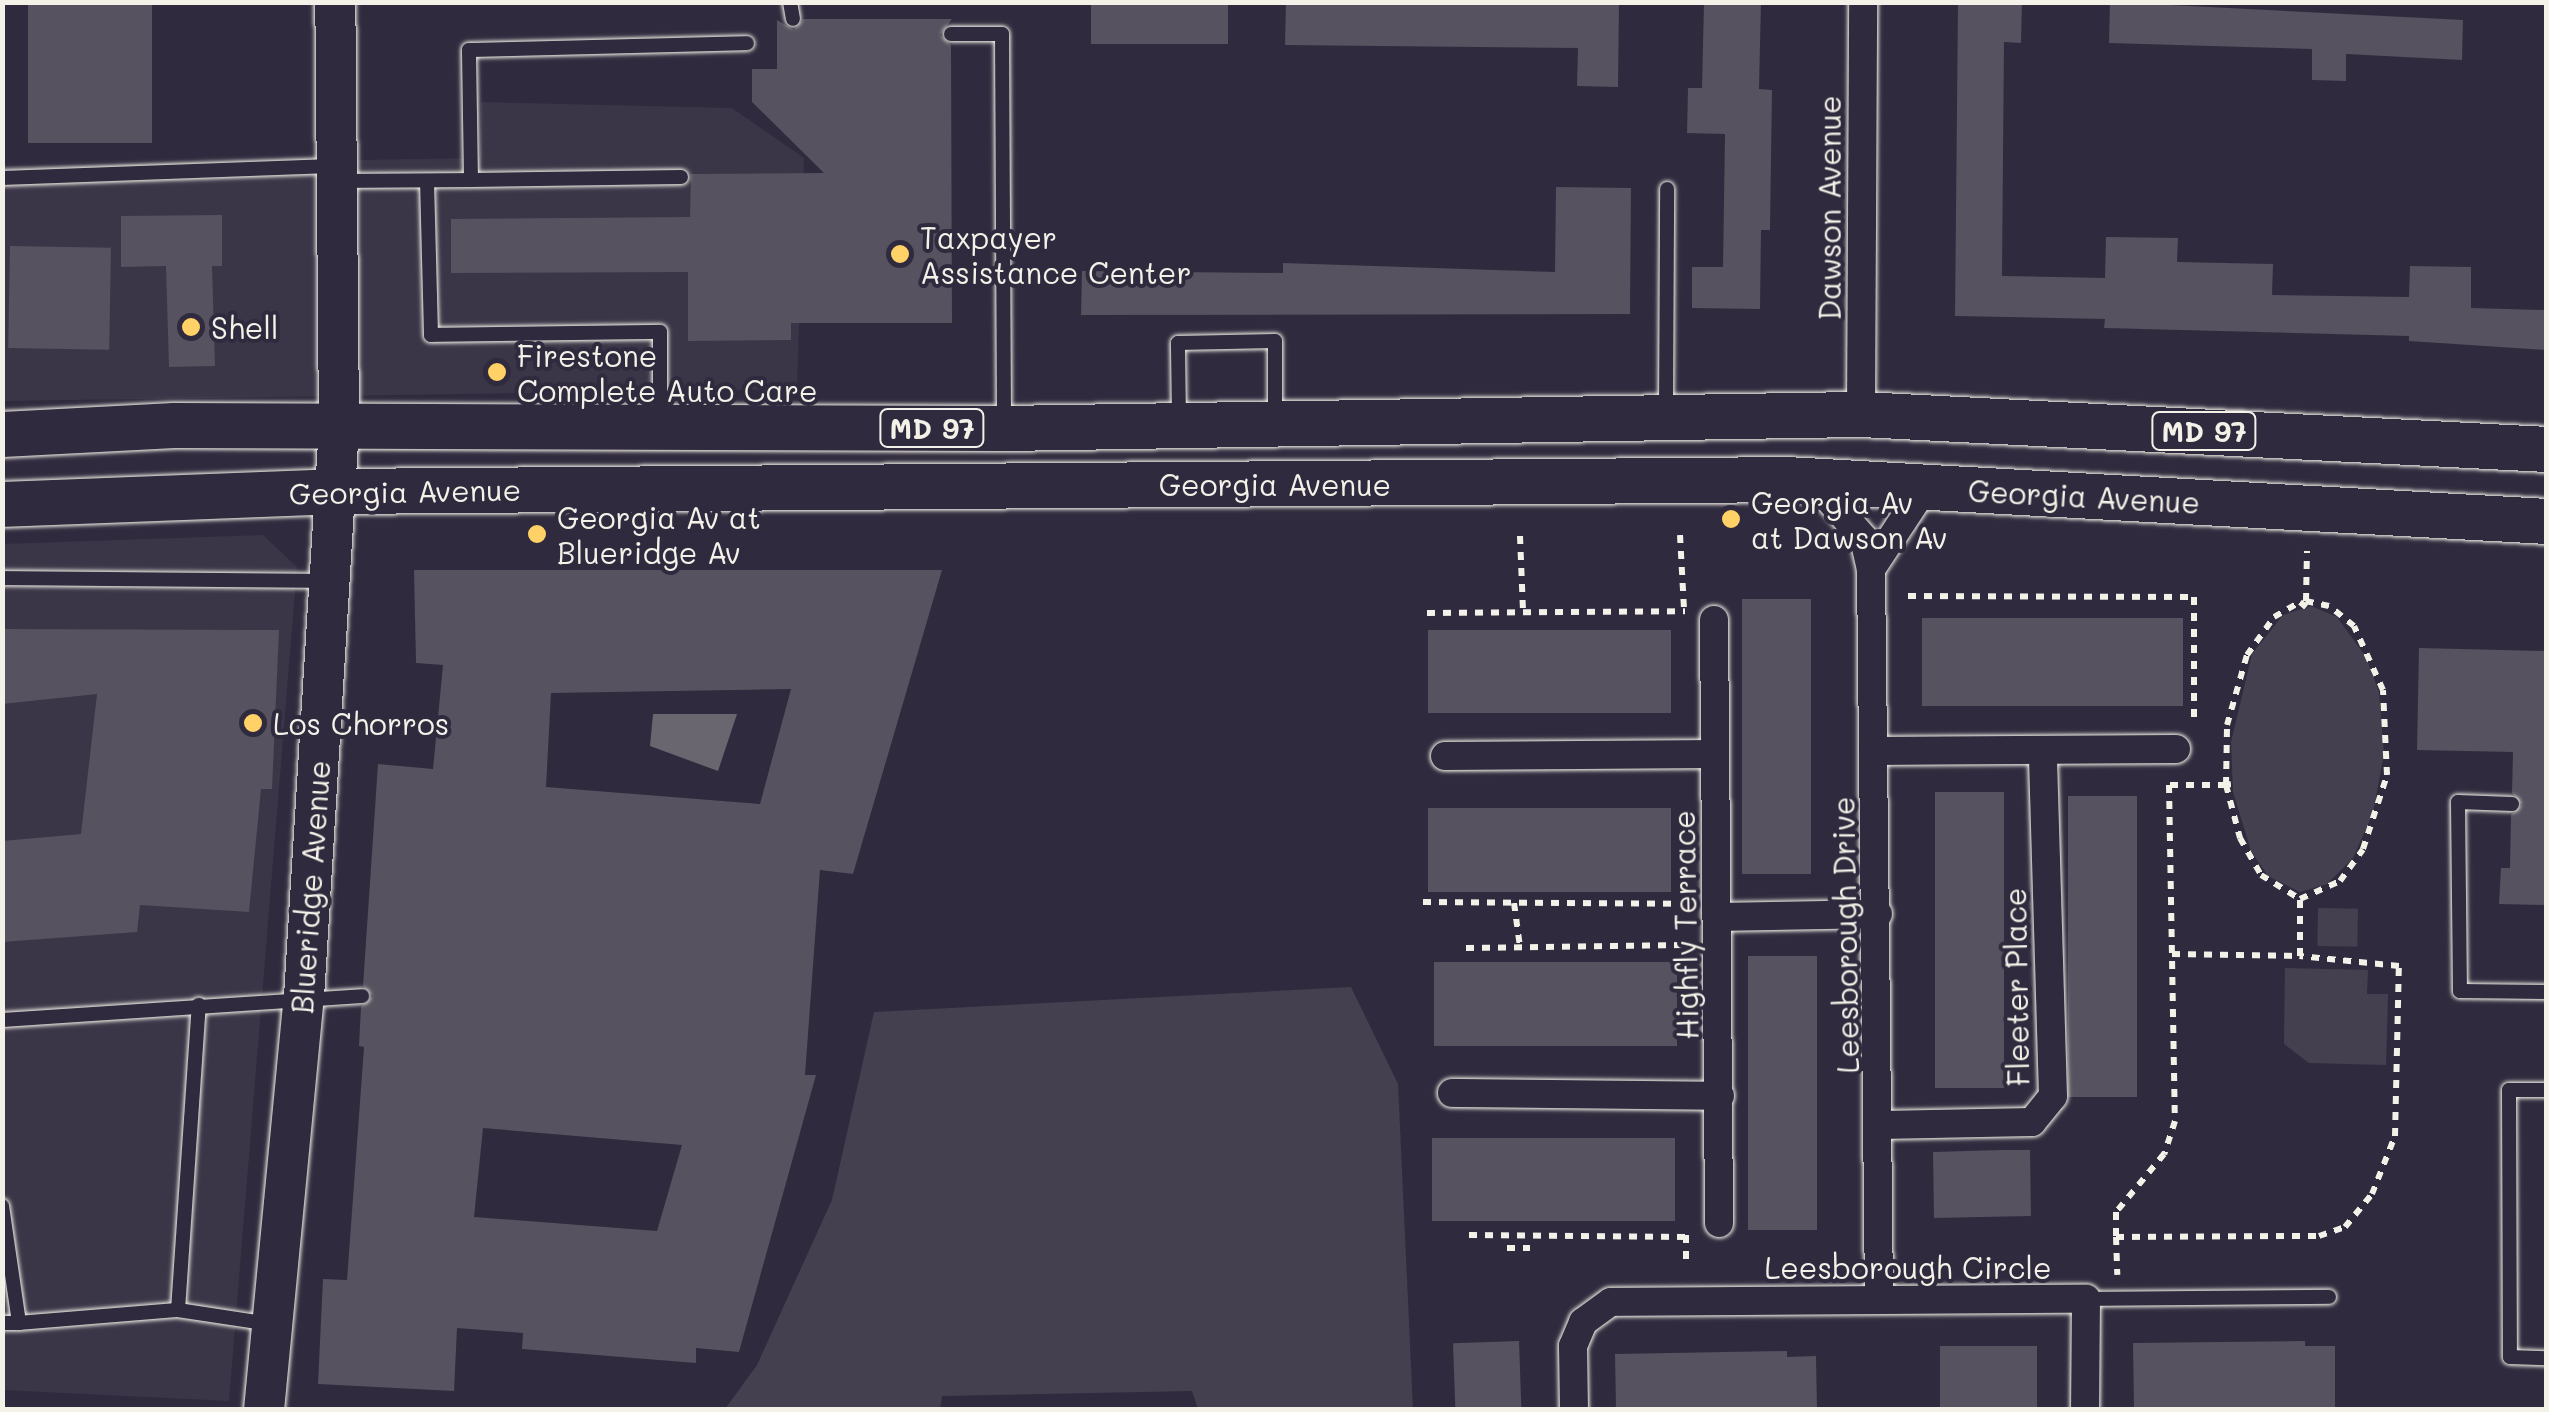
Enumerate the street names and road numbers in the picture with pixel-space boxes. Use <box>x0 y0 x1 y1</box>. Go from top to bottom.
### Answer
street label: Dawson Avenue <box>1811 96 1847 320</box>
road number: MD 97 <box>877 405 987 451</box>
road number: MD 97 <box>2149 408 2259 454</box>
street label: Georgia Avenue <box>1159 466 1391 502</box>
street label: Georgia Avenue <box>289 471 521 511</box>
street label: Georgia Avenue <box>1967 472 2201 520</box>
street label: Blueridge Avenue <box>283 759 337 1015</box>
street label: Leesborough Drive <box>1825 796 1865 1074</box>
street label: Highfly Terrace <box>1665 810 1705 1040</box>
street label: Fleeter Place <box>1996 887 2036 1087</box>
street label: Leesborough Circle <box>1765 1249 2051 1285</box>

